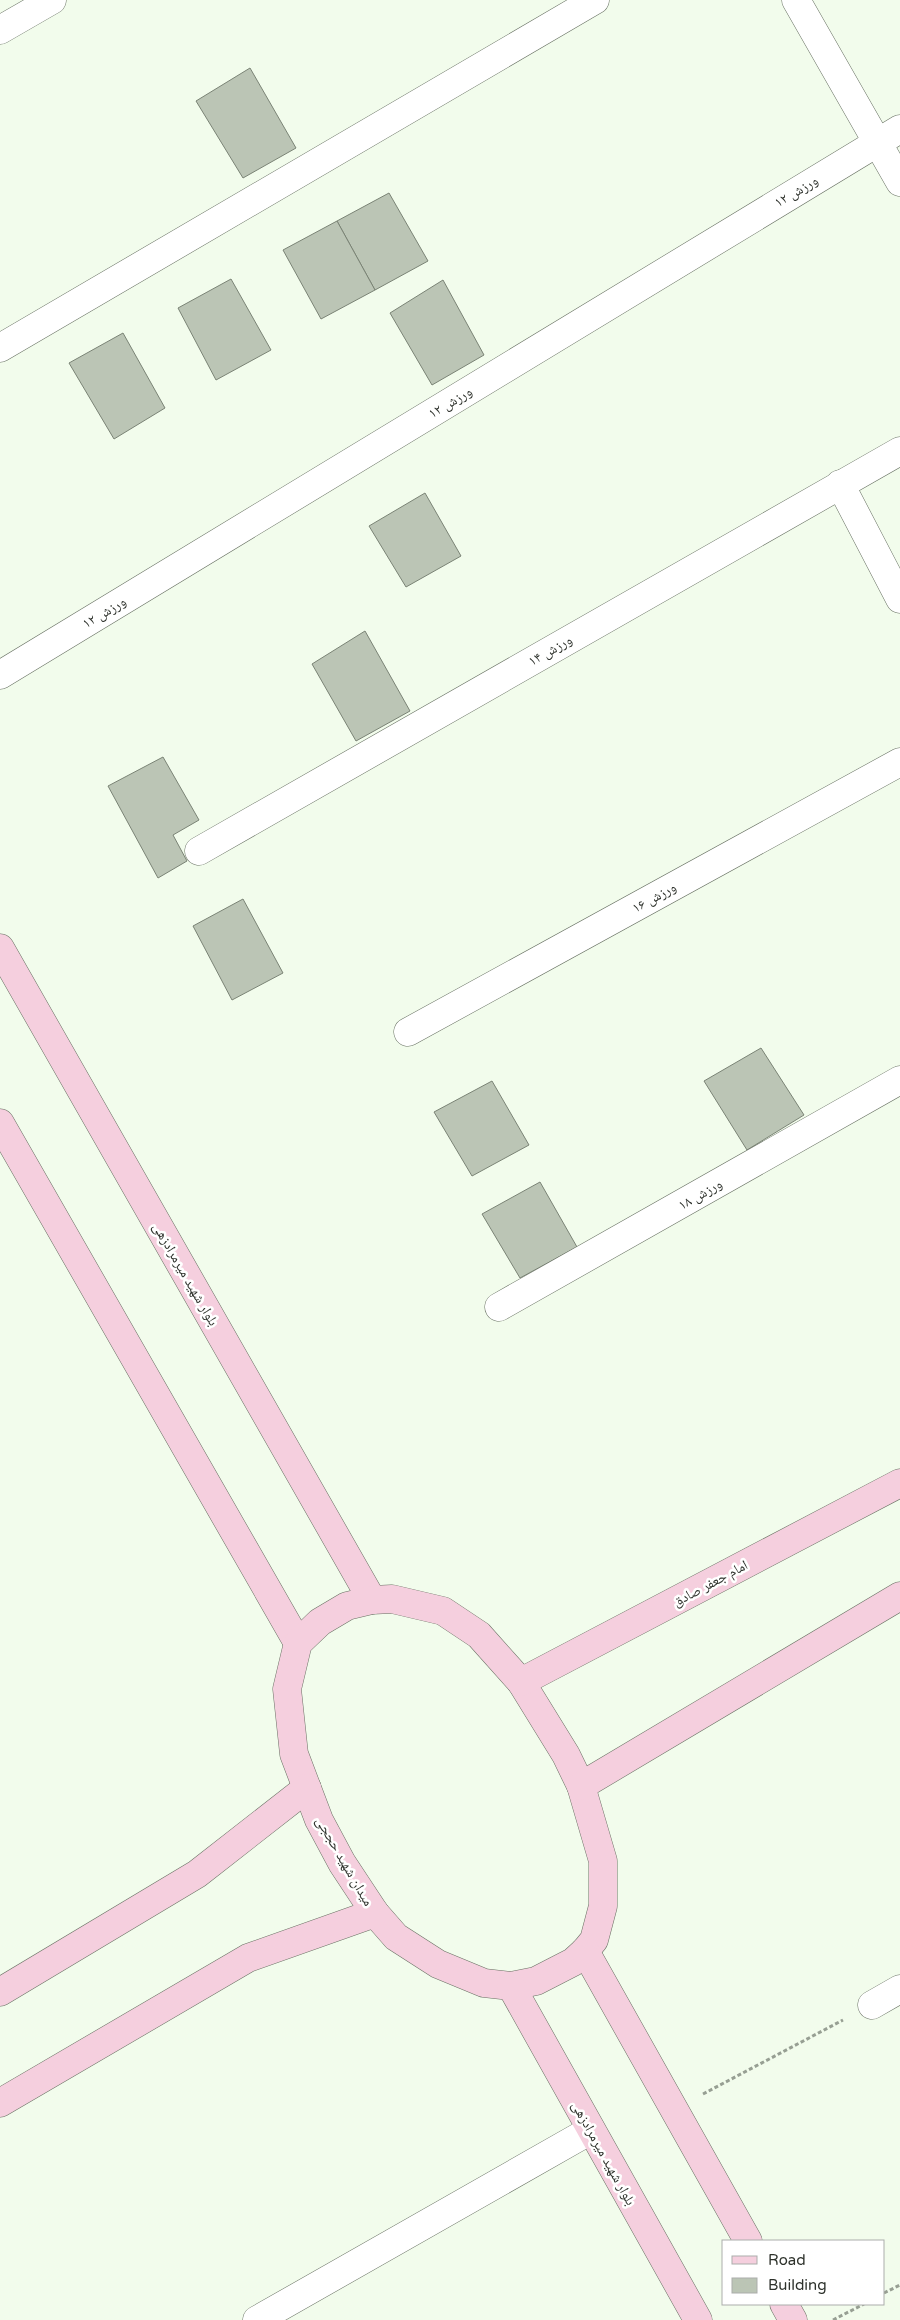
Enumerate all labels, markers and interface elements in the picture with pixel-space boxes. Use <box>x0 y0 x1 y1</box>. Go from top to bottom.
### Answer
street label: ورزش ۱۲ <box>771 172 821 211</box>
street label: ورزش ۱۲ <box>425 383 475 422</box>
street label: ورزش ۱۲ <box>79 593 129 632</box>
street label: ورزش ۱۴ <box>525 631 575 670</box>
street label: ورزش ۱۶ <box>629 878 679 916</box>
street label: ورزش ۱۸ <box>675 1175 725 1214</box>
street label: بلوار شهید میرمرادزهی <box>149 1220 222 1329</box>
street label: امام جعفر صادق <box>670 1557 751 1611</box>
street label: میدان شهید حججی <box>312 1814 377 1909</box>
street label: بلوار شهید میرمرادزهی <box>568 2098 639 2208</box>
legend <box>722 2240 885 2305</box>
text: Road <box>768 2251 806 2269</box>
text: Building <box>768 2276 827 2294</box>

